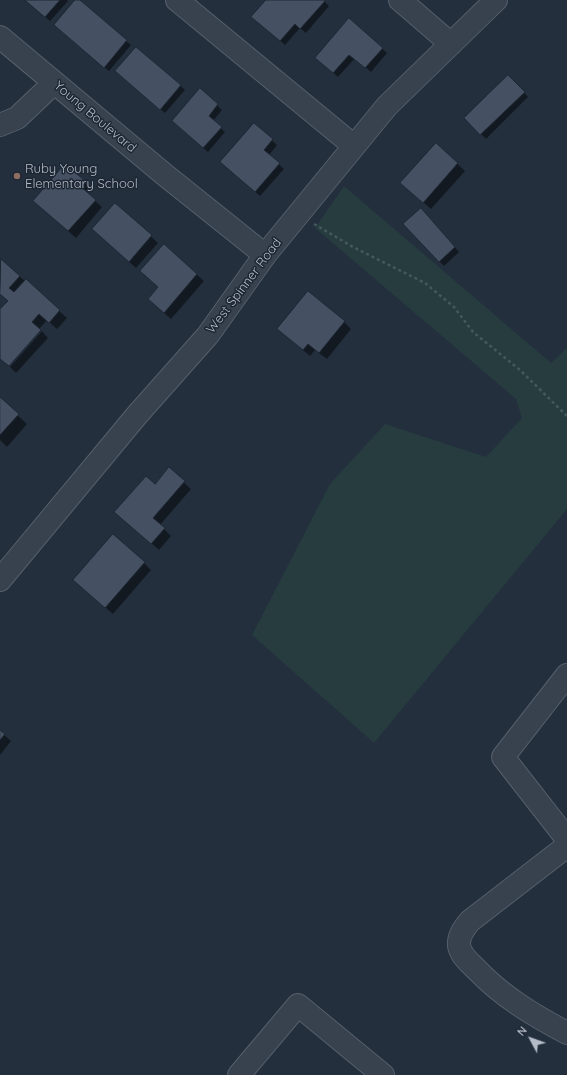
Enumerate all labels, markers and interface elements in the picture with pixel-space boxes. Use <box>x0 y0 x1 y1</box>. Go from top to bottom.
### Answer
street label: Young Boulevard <box>51 78 139 156</box>
place label: Ruby Young Elementary School <box>25 161 138 192</box>
marker: Ruby Young Elementary School <box>12 171 22 181</box>
street label: West Spinner Road <box>203 235 285 337</box>
north arrow <box>511 1019 551 1059</box>
text: N <box>514 1023 530 1039</box>

